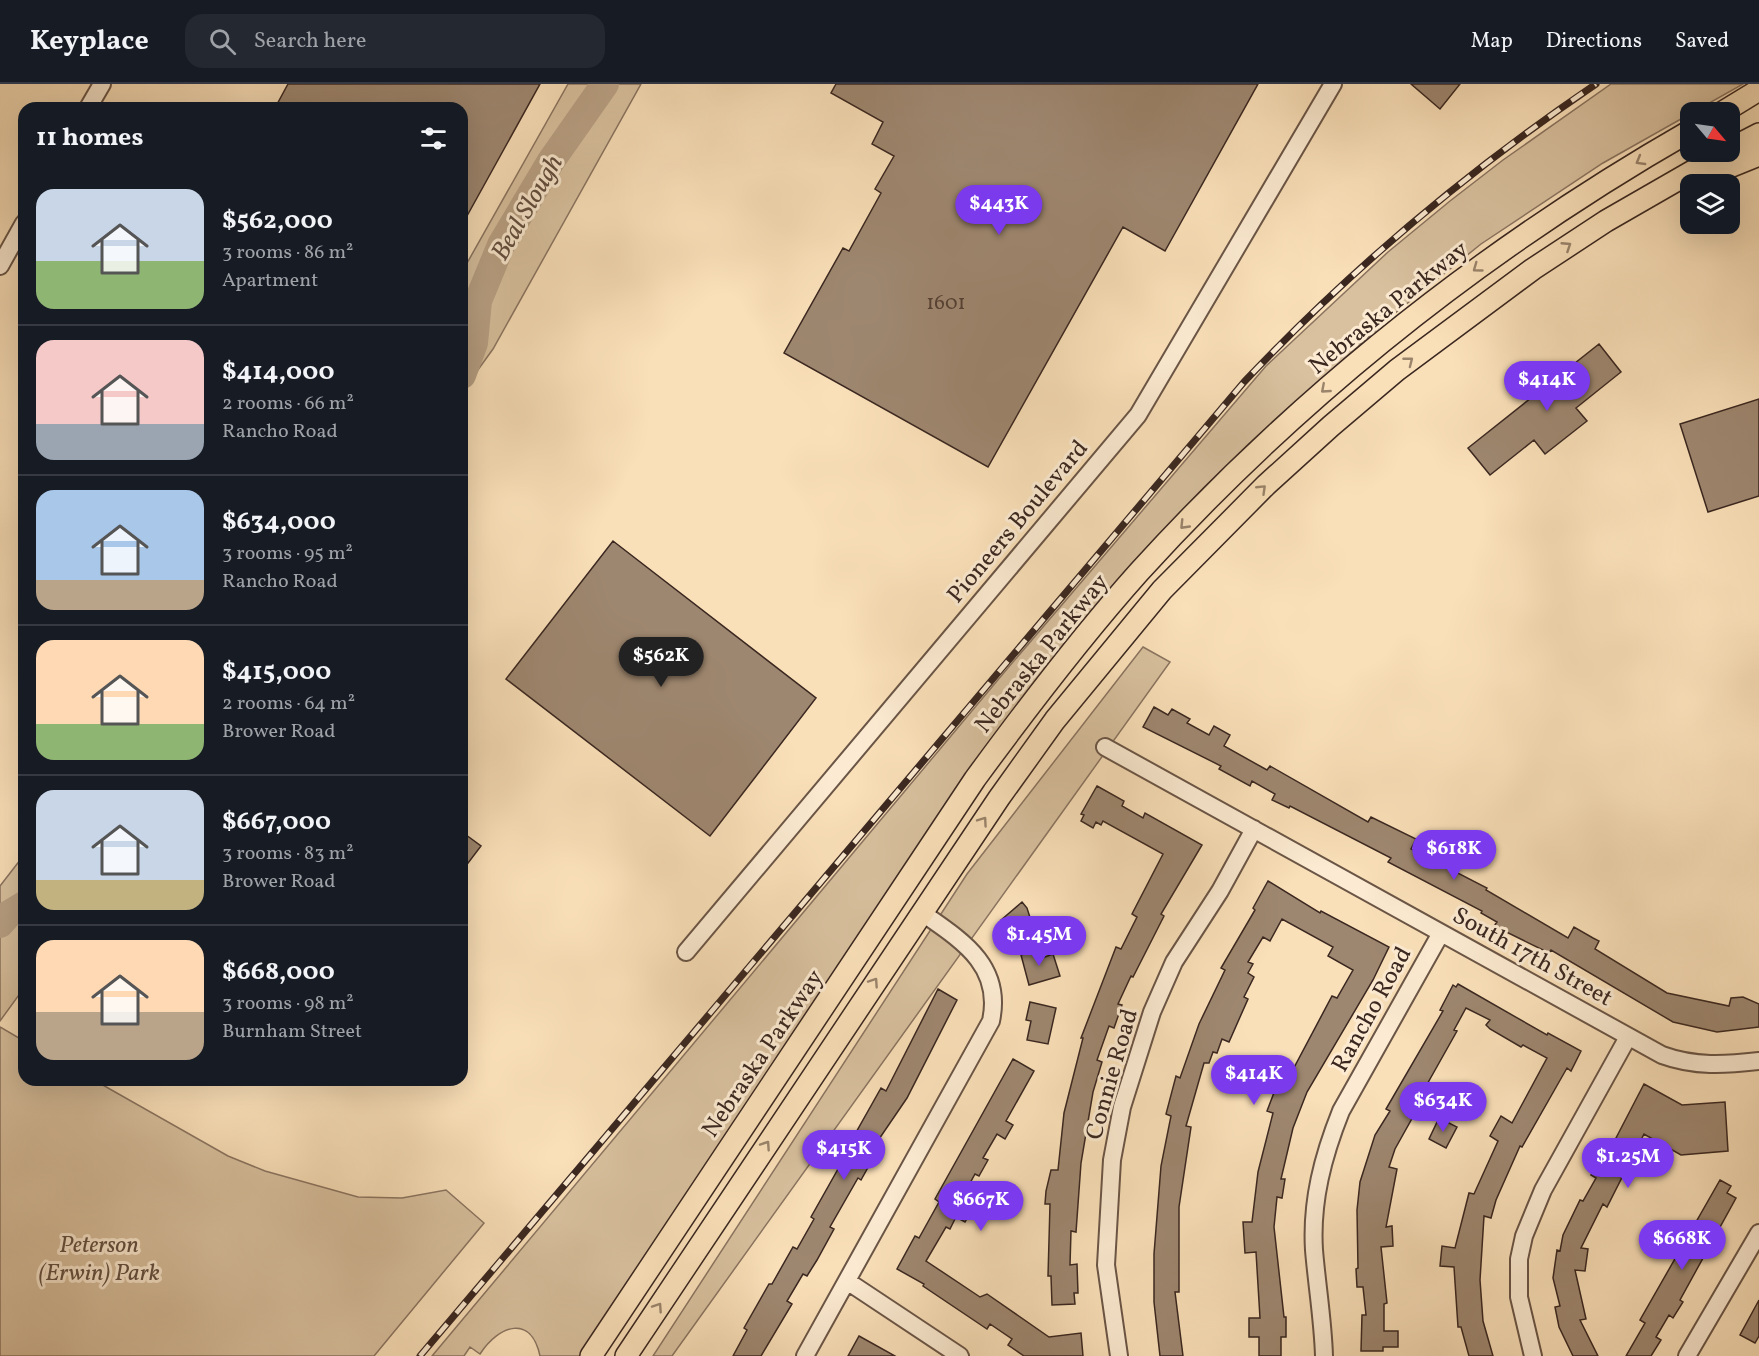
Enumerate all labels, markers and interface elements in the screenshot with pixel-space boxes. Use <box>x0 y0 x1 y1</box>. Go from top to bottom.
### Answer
search box <box>185 14 605 68</box>
text: Keyplace <box>30 22 149 61</box>
icon: search <box>206 25 239 58</box>
text: Search here <box>254 26 366 57</box>
text: Map <box>1471 27 1513 56</box>
text: Directions <box>1546 27 1642 56</box>
text: Saved <box>1675 27 1729 56</box>
north arrow <box>1680 102 1740 162</box>
map controls <box>1680 102 1740 234</box>
text: 11 homes <box>36 120 143 156</box>
icon: filters <box>417 122 450 155</box>
water label: Beal Slough <box>483 148 572 267</box>
one-way arrow <box>1636 153 1646 165</box>
button: layers <box>1680 174 1740 234</box>
pin: $443K <box>957 185 1041 236</box>
text: $443K <box>969 190 1029 218</box>
text: $562,000 <box>222 203 333 239</box>
icon: home <box>84 213 156 285</box>
street label: Nebraska Parkway <box>1302 234 1476 384</box>
text: 3 rooms · 86 m² <box>222 239 353 267</box>
one-way arrow <box>1561 242 1571 254</box>
one-way arrow <box>1472 260 1483 271</box>
text: Apartment <box>222 267 318 295</box>
house number: 1601 <box>926 289 966 318</box>
text: $414,000 <box>222 354 335 390</box>
one-way arrow <box>1402 357 1413 368</box>
pin: $414K <box>1505 361 1589 412</box>
icon: home <box>84 364 156 436</box>
text: $414K <box>1518 366 1576 394</box>
one-way arrow <box>1321 382 1332 393</box>
text: 2 rooms · 66 m² <box>222 390 354 418</box>
text: Rancho Road <box>222 418 338 446</box>
street label: Pioneers Boulevard <box>940 433 1097 611</box>
one-way arrow <box>1256 485 1266 496</box>
text: $634,000 <box>222 504 336 540</box>
icon: home <box>84 514 156 586</box>
one-way arrow <box>1181 517 1192 528</box>
text: 3 rooms · 95 m² <box>222 540 353 568</box>
street label: Nebraska Parkway <box>968 567 1118 741</box>
text: Rancho Road <box>222 568 338 596</box>
pin: $562K <box>619 637 703 688</box>
text: $562K <box>633 642 689 670</box>
text: $415,000 <box>222 654 331 690</box>
icon: home <box>84 664 156 736</box>
text: 2 rooms · 64 m² <box>222 690 355 718</box>
text: Brower Road <box>222 718 336 746</box>
text: $667,000 <box>222 804 331 840</box>
icon: home <box>84 814 156 886</box>
one-way arrow <box>976 816 987 827</box>
pin: $618K <box>1412 830 1496 881</box>
text: $618K <box>1426 835 1482 863</box>
text: 3 rooms · 83 m² <box>222 840 354 868</box>
text: Brower Road <box>222 868 336 896</box>
street label: South 17th Street <box>1446 900 1618 1016</box>
pin: $1.45M <box>990 916 1088 967</box>
text: $1.45M <box>1006 921 1072 949</box>
street label: Rancho Road <box>1324 941 1421 1079</box>
text: $668,000 <box>222 954 335 990</box>
street label: Nebraska Parkway <box>695 963 833 1145</box>
icon: home <box>84 964 156 1036</box>
one-way arrow <box>867 978 878 989</box>
text: 3 rooms · 98 m² <box>222 990 354 1018</box>
street label: Connie Road <box>1078 1005 1148 1144</box>
text: Burnham Street <box>222 1018 362 1046</box>
pin: $414K <box>1212 1055 1296 1106</box>
text: $414K <box>1225 1060 1283 1088</box>
pin: $634K <box>1401 1082 1485 1133</box>
text: $634K <box>1414 1087 1472 1115</box>
pin: $415K <box>802 1130 886 1181</box>
text: $415K <box>816 1135 872 1163</box>
pin: $1.25M <box>1579 1138 1677 1189</box>
one-way arrow <box>759 1141 770 1152</box>
text: $1.25M <box>1596 1143 1660 1171</box>
pin: $667K <box>939 1181 1023 1232</box>
text: $667K <box>952 1186 1010 1214</box>
pin: $668K <box>1640 1220 1724 1271</box>
text: $668K <box>1653 1225 1711 1253</box>
park label: Peterson (Erwin) Park <box>38 1229 160 1291</box>
one-way arrow <box>651 1303 662 1314</box>

